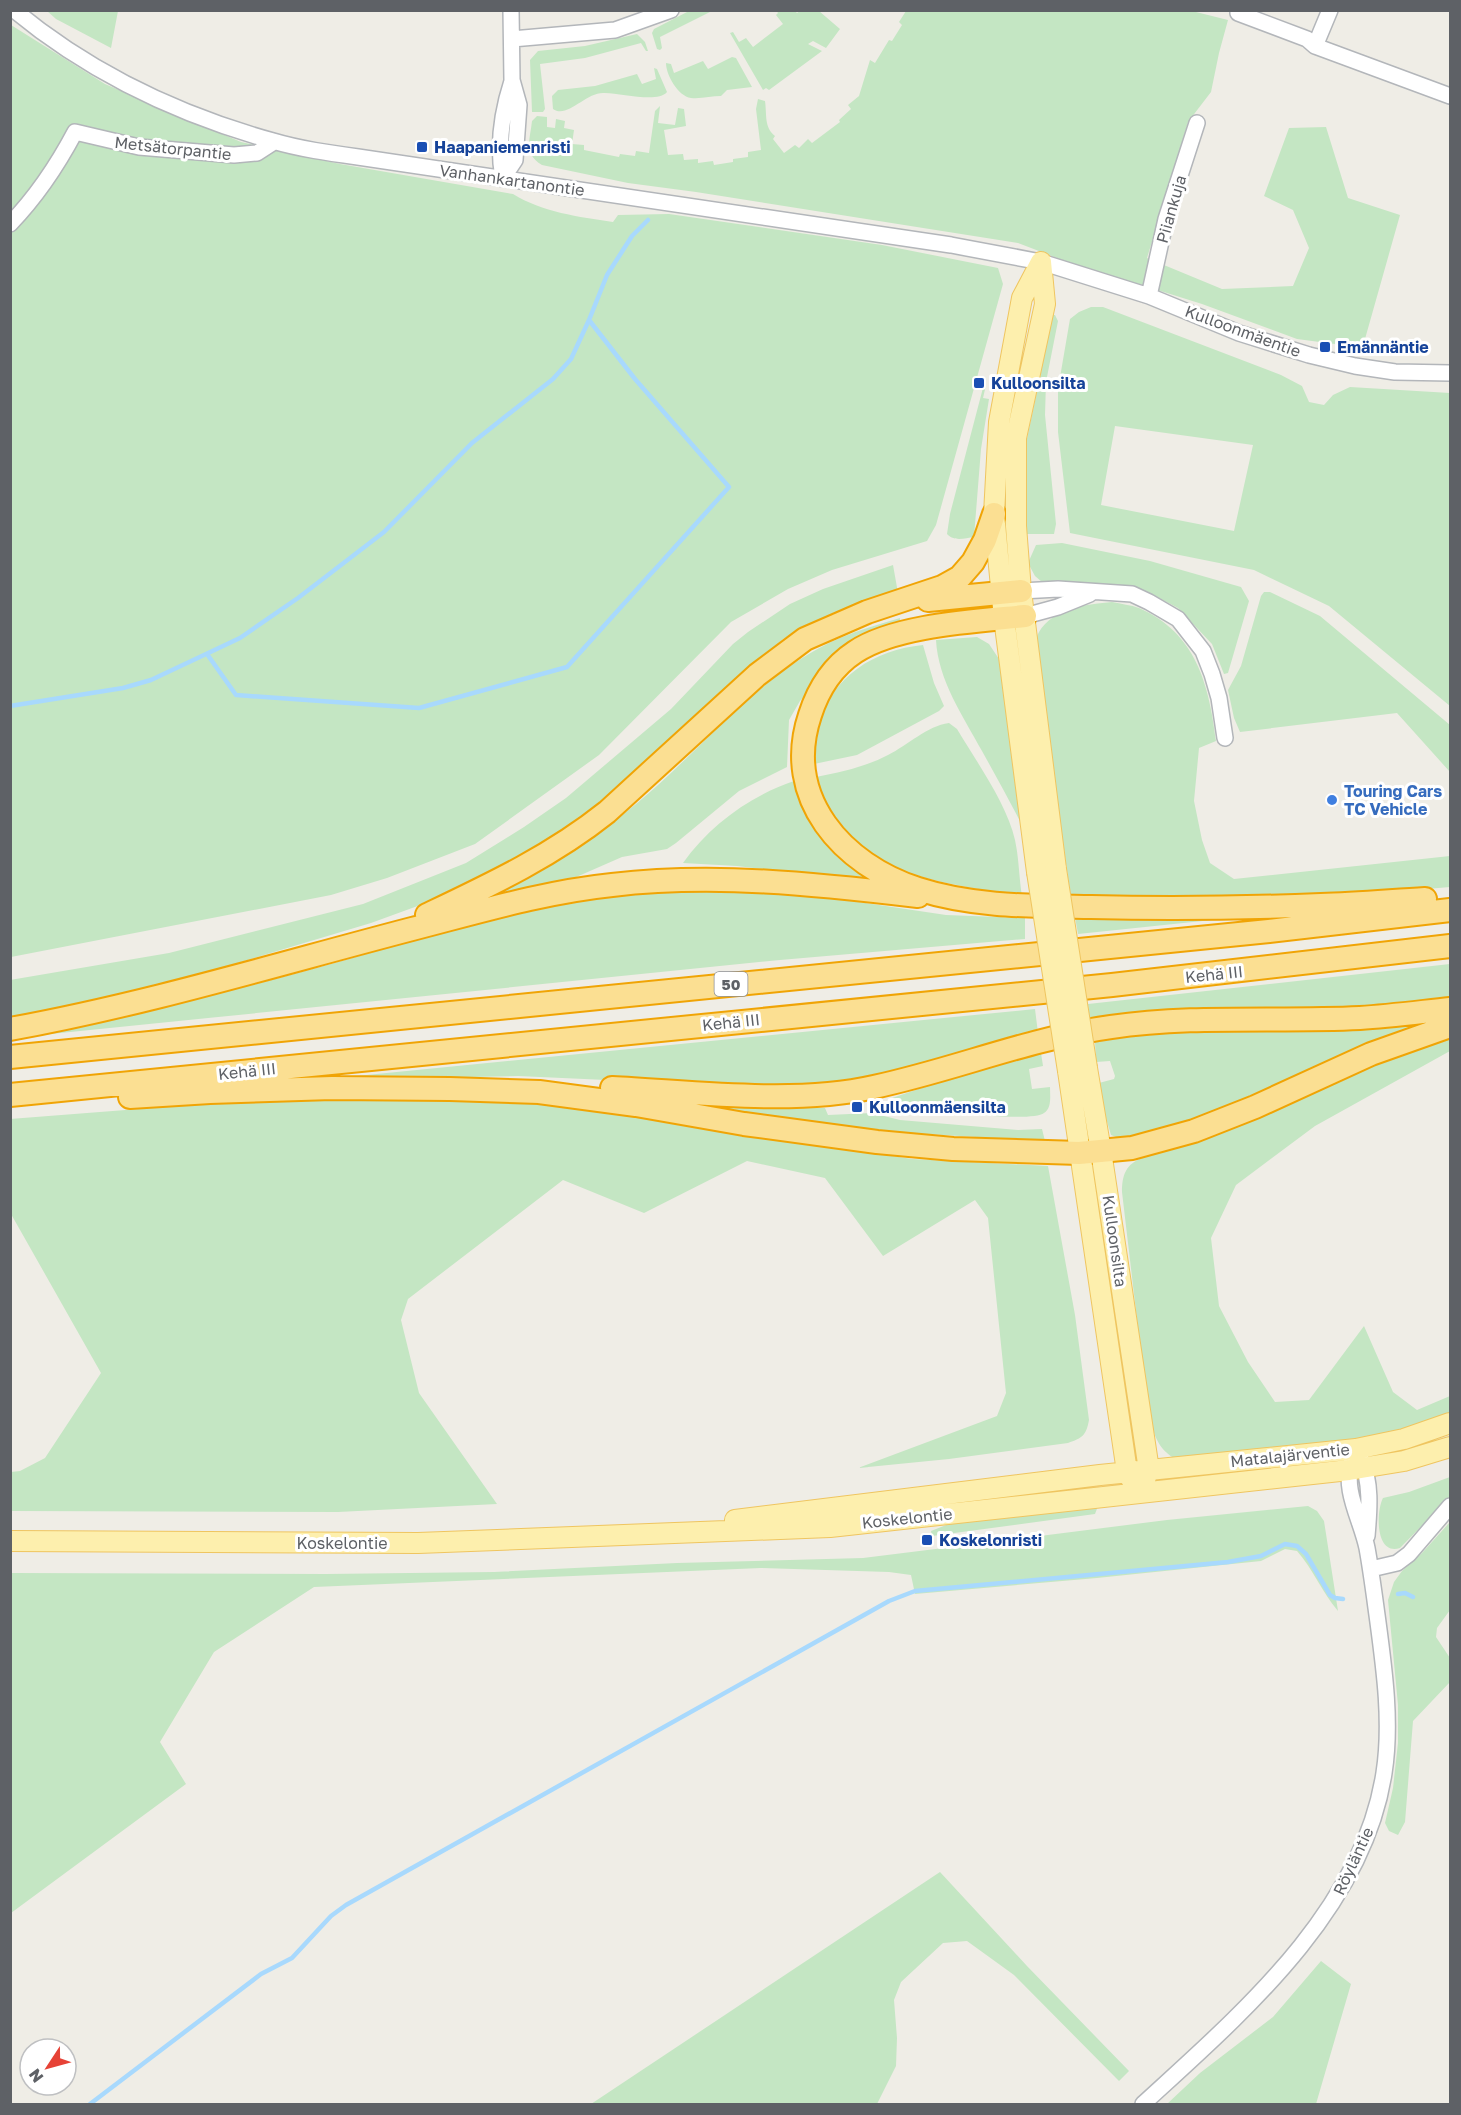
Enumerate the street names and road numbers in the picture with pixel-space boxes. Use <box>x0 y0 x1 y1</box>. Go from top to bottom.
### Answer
street label: Metsätorpantie <box>113 132 233 164</box>
street label: Vanhankartanontie <box>438 160 586 200</box>
street label: Piiankuja <box>1152 173 1190 245</box>
street label: Kulloonmäentie <box>1182 301 1304 361</box>
street label: Kehä III <box>1184 961 1244 987</box>
road number: 50 <box>714 972 748 996</box>
street label: Kehä III <box>701 1009 761 1035</box>
street label: Kehä III <box>217 1058 277 1084</box>
street label: Kulloonsilta <box>1099 1194 1131 1288</box>
street label: Matalajärventie <box>1229 1439 1351 1471</box>
street label: Koskelontie <box>861 1503 953 1533</box>
street label: Koskelontie <box>296 1533 388 1553</box>
street label: Röyläntie <box>1329 1824 1377 1898</box>

